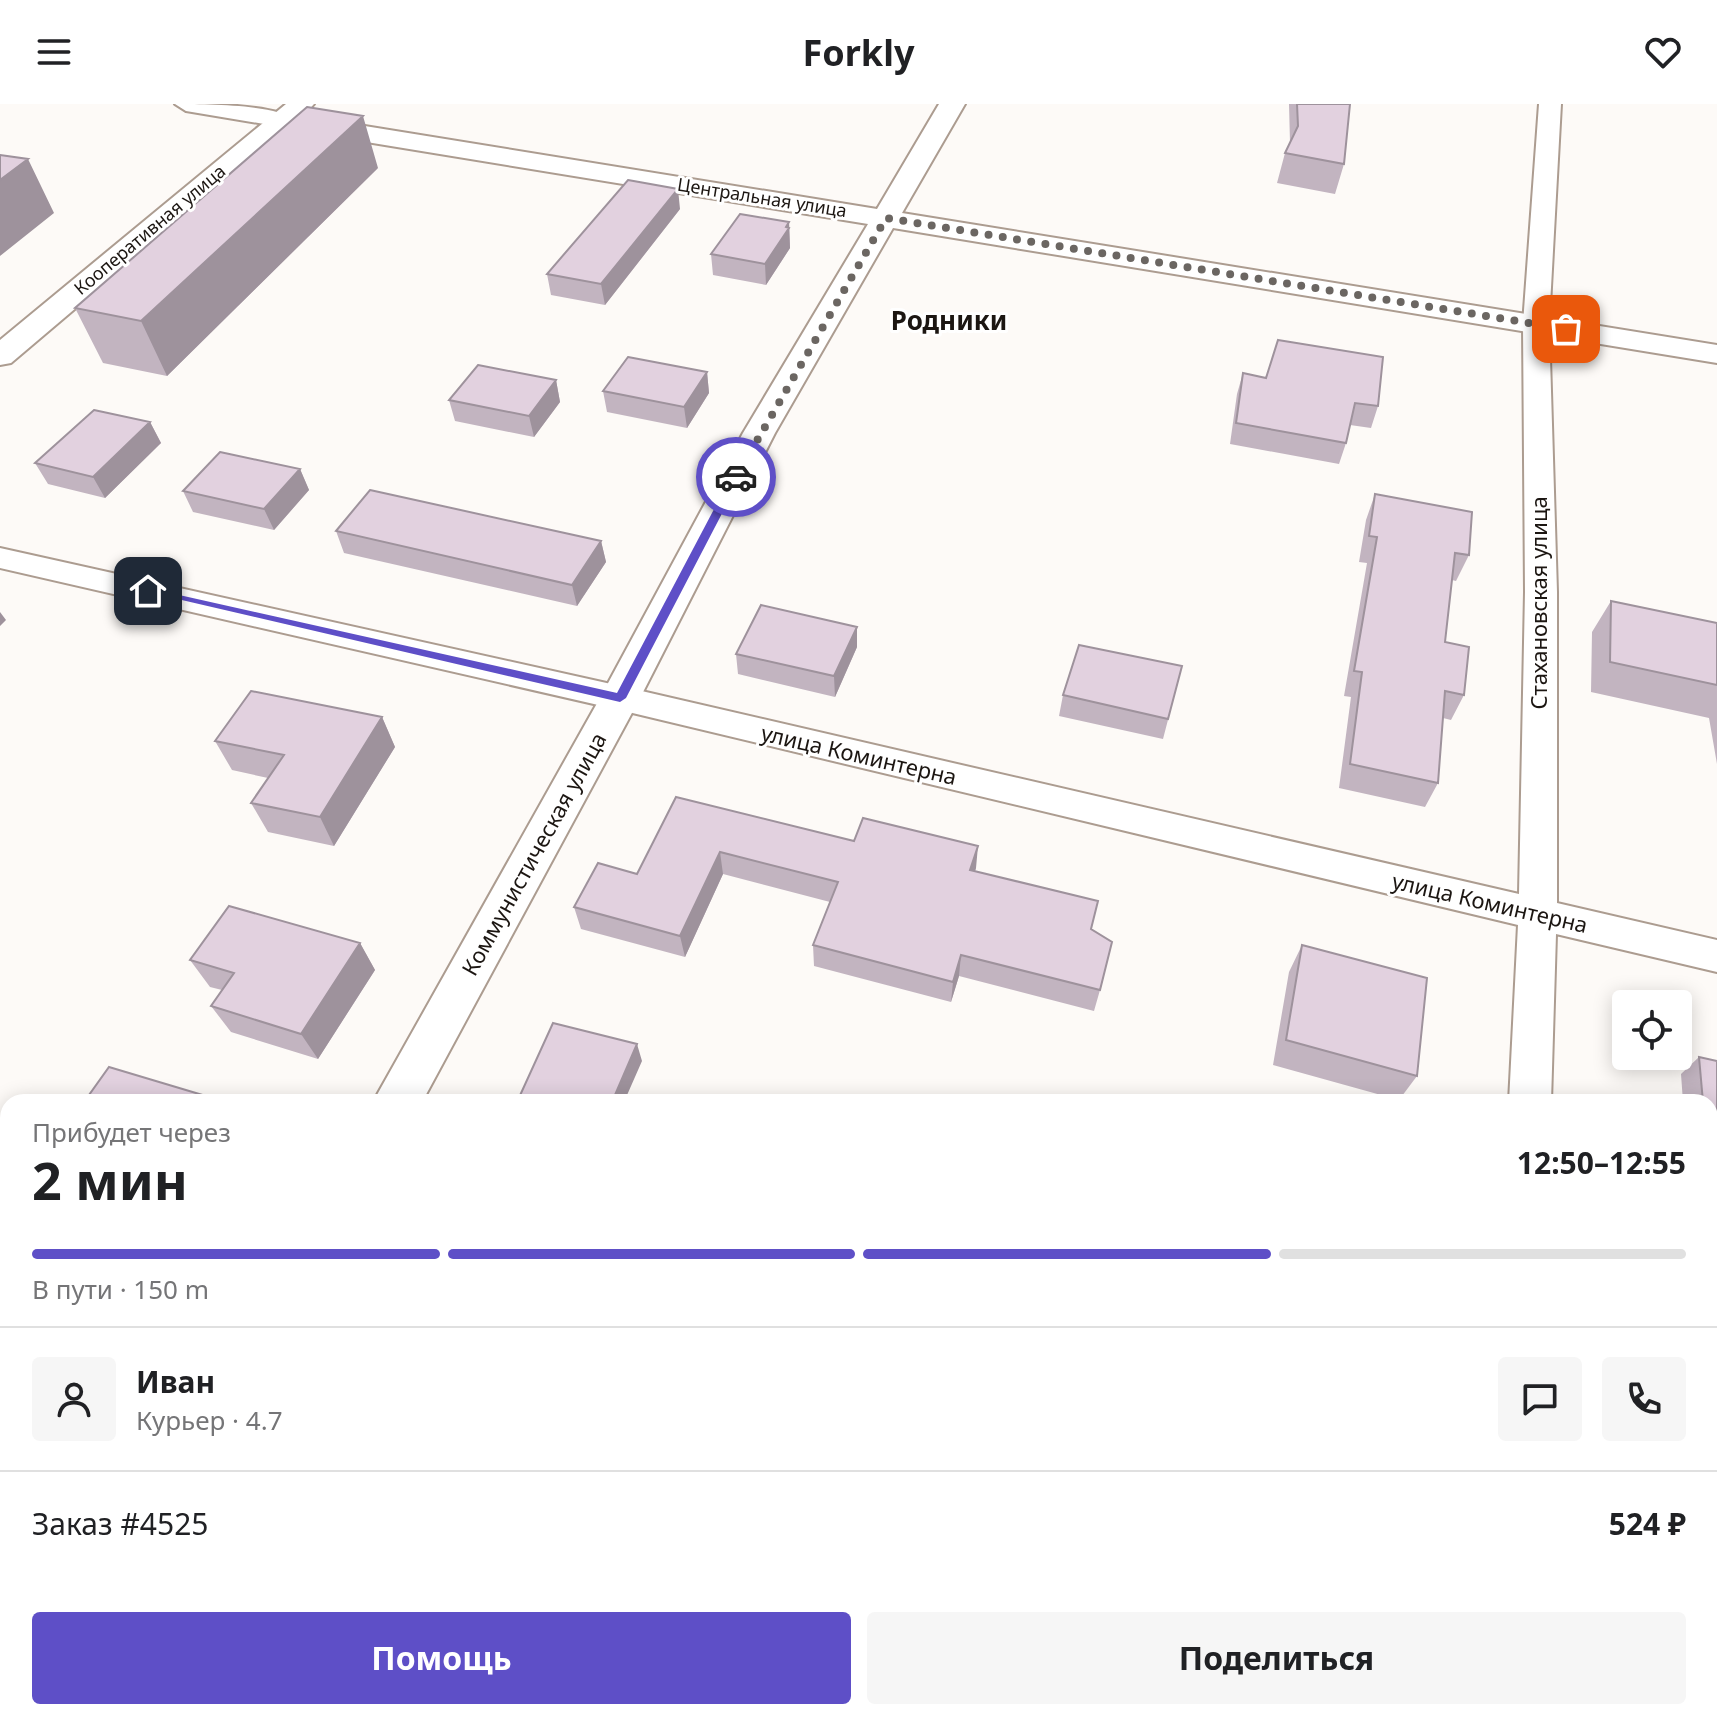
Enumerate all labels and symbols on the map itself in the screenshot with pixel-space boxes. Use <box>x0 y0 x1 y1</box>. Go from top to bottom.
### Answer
street label: Кооперативная улица <box>69 159 230 300</box>
street label: Центральная улица <box>676 172 849 222</box>
pin <box>1532 295 1600 363</box>
district label: Родники <box>891 302 1007 338</box>
courier <box>696 437 776 517</box>
street label: Стахановская улица <box>1523 496 1553 710</box>
pin <box>114 557 182 625</box>
street label: улица Коминтерна <box>759 717 960 791</box>
street label: Коммунистическая улица <box>454 727 613 980</box>
street label: улица Коминтерна <box>1390 865 1591 939</box>

